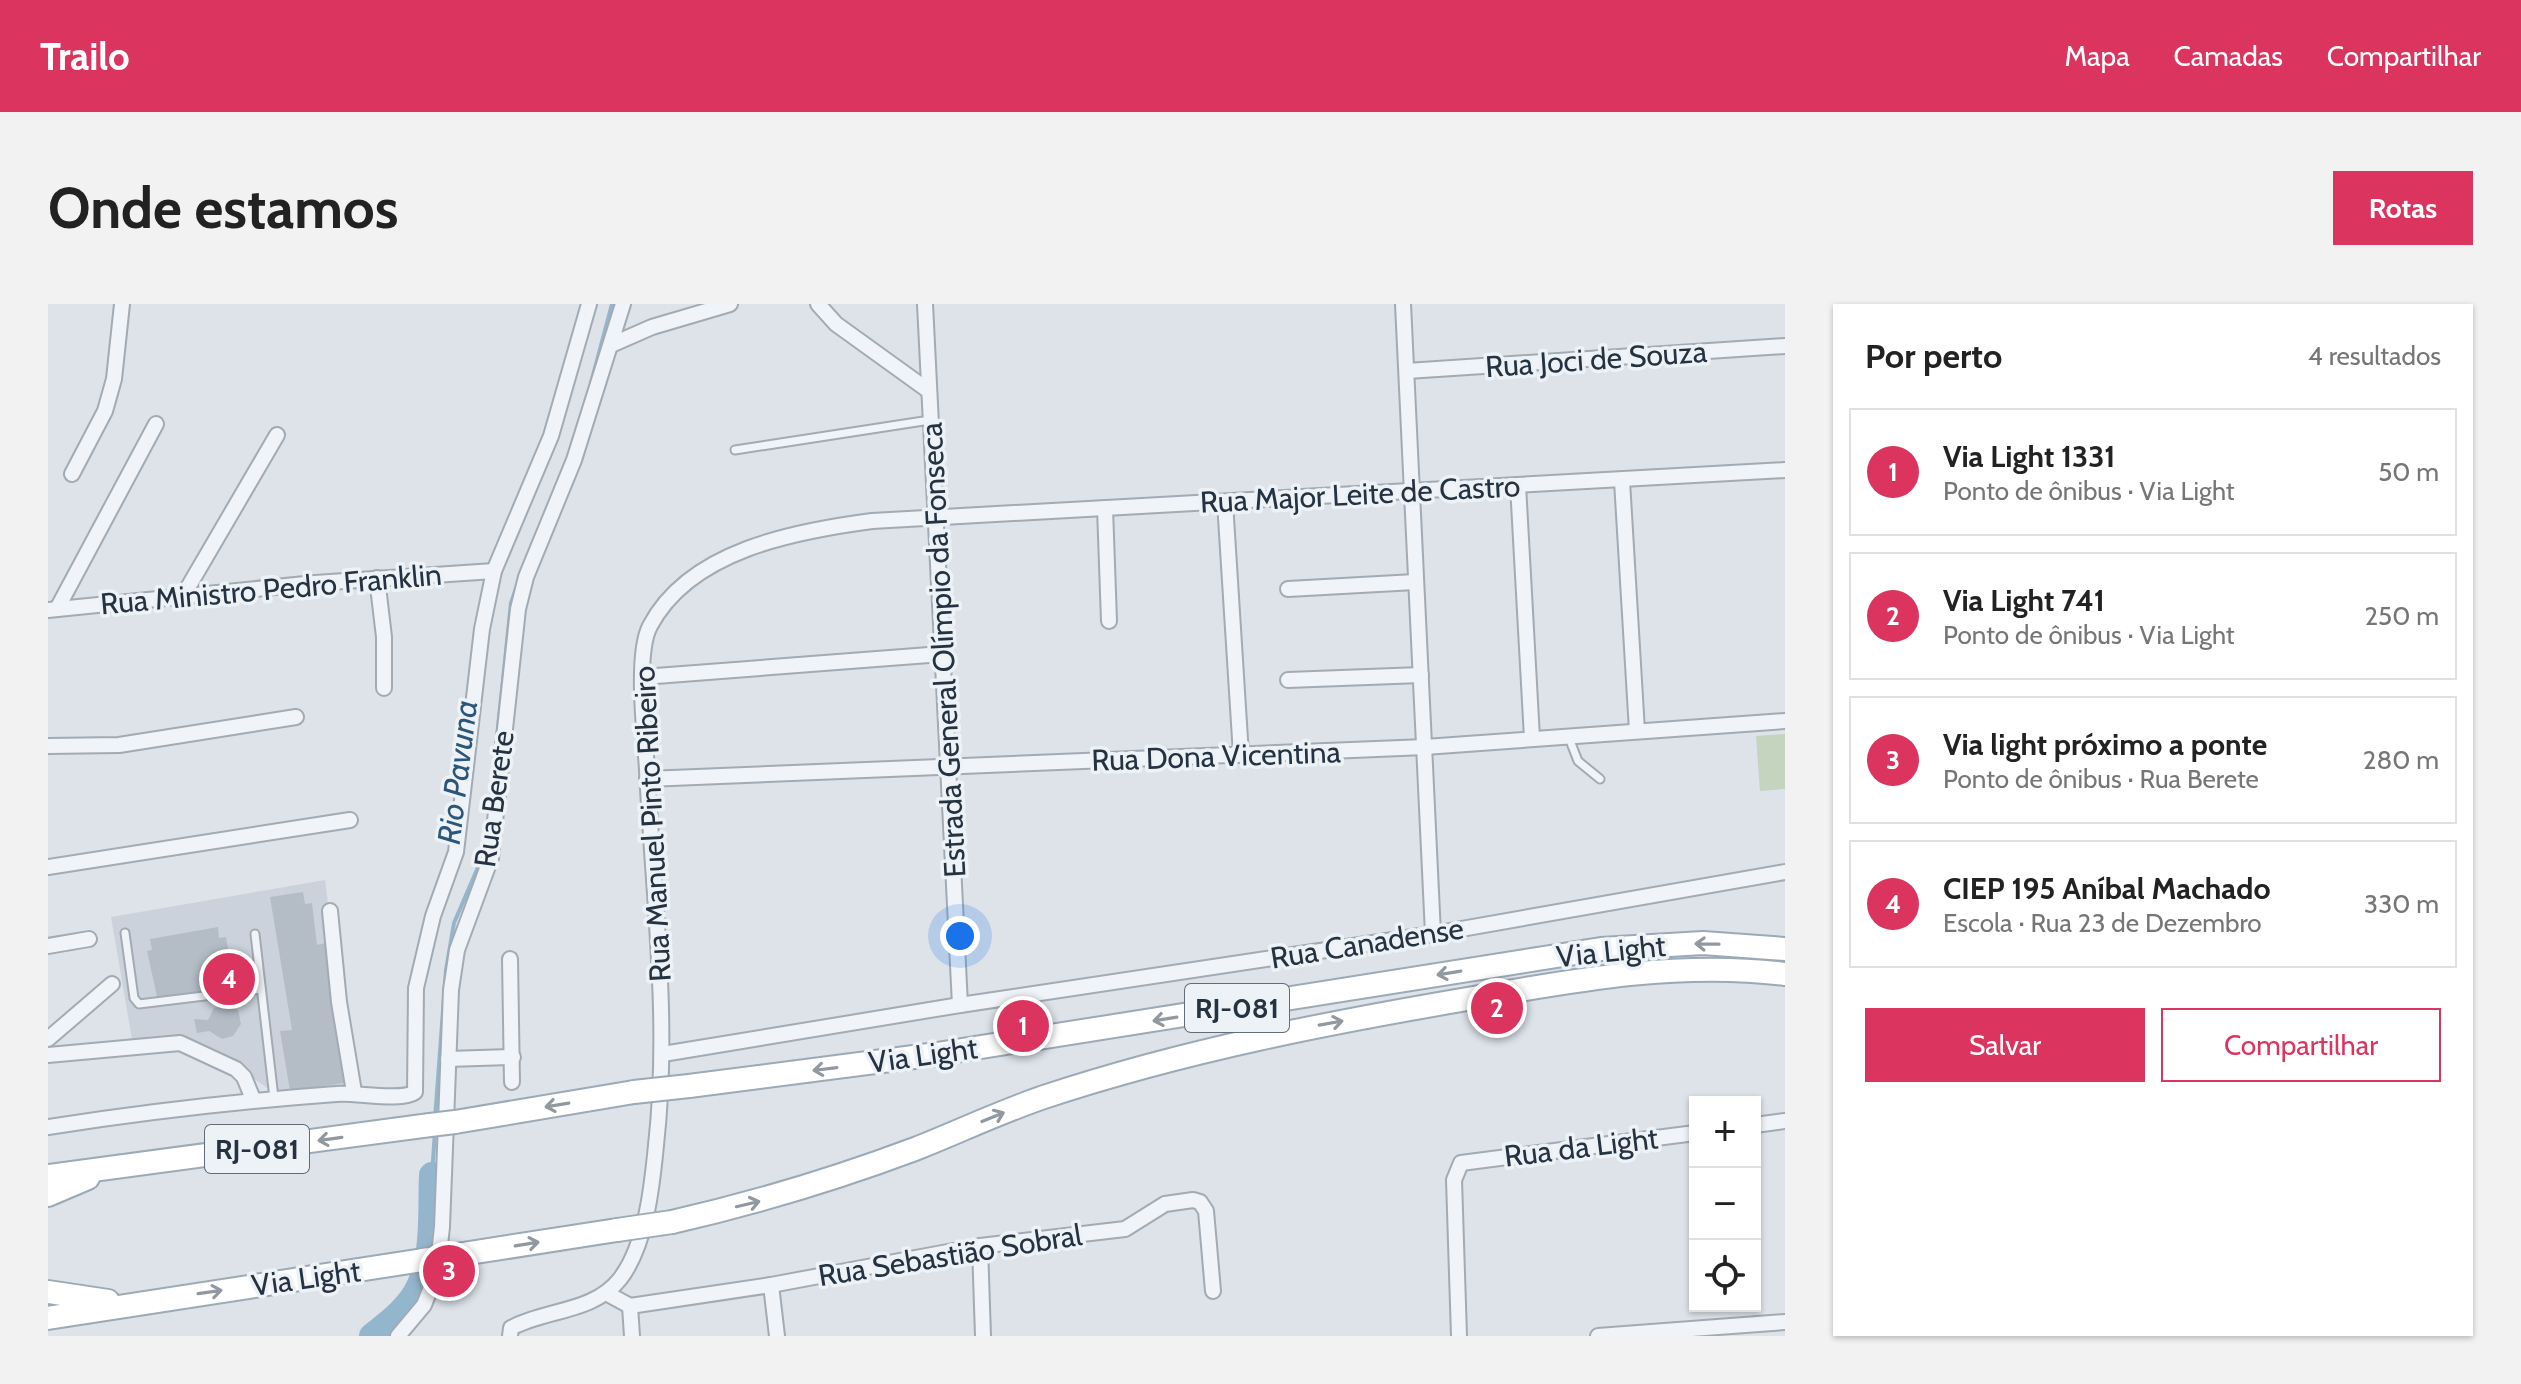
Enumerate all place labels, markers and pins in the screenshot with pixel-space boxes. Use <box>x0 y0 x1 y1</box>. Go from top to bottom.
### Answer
pin: 4 <box>203 949 255 1009</box>
pin: 2 <box>1471 978 1523 1038</box>
pin: 1 <box>997 996 1049 1056</box>
pin: 3 <box>423 1241 475 1301</box>

